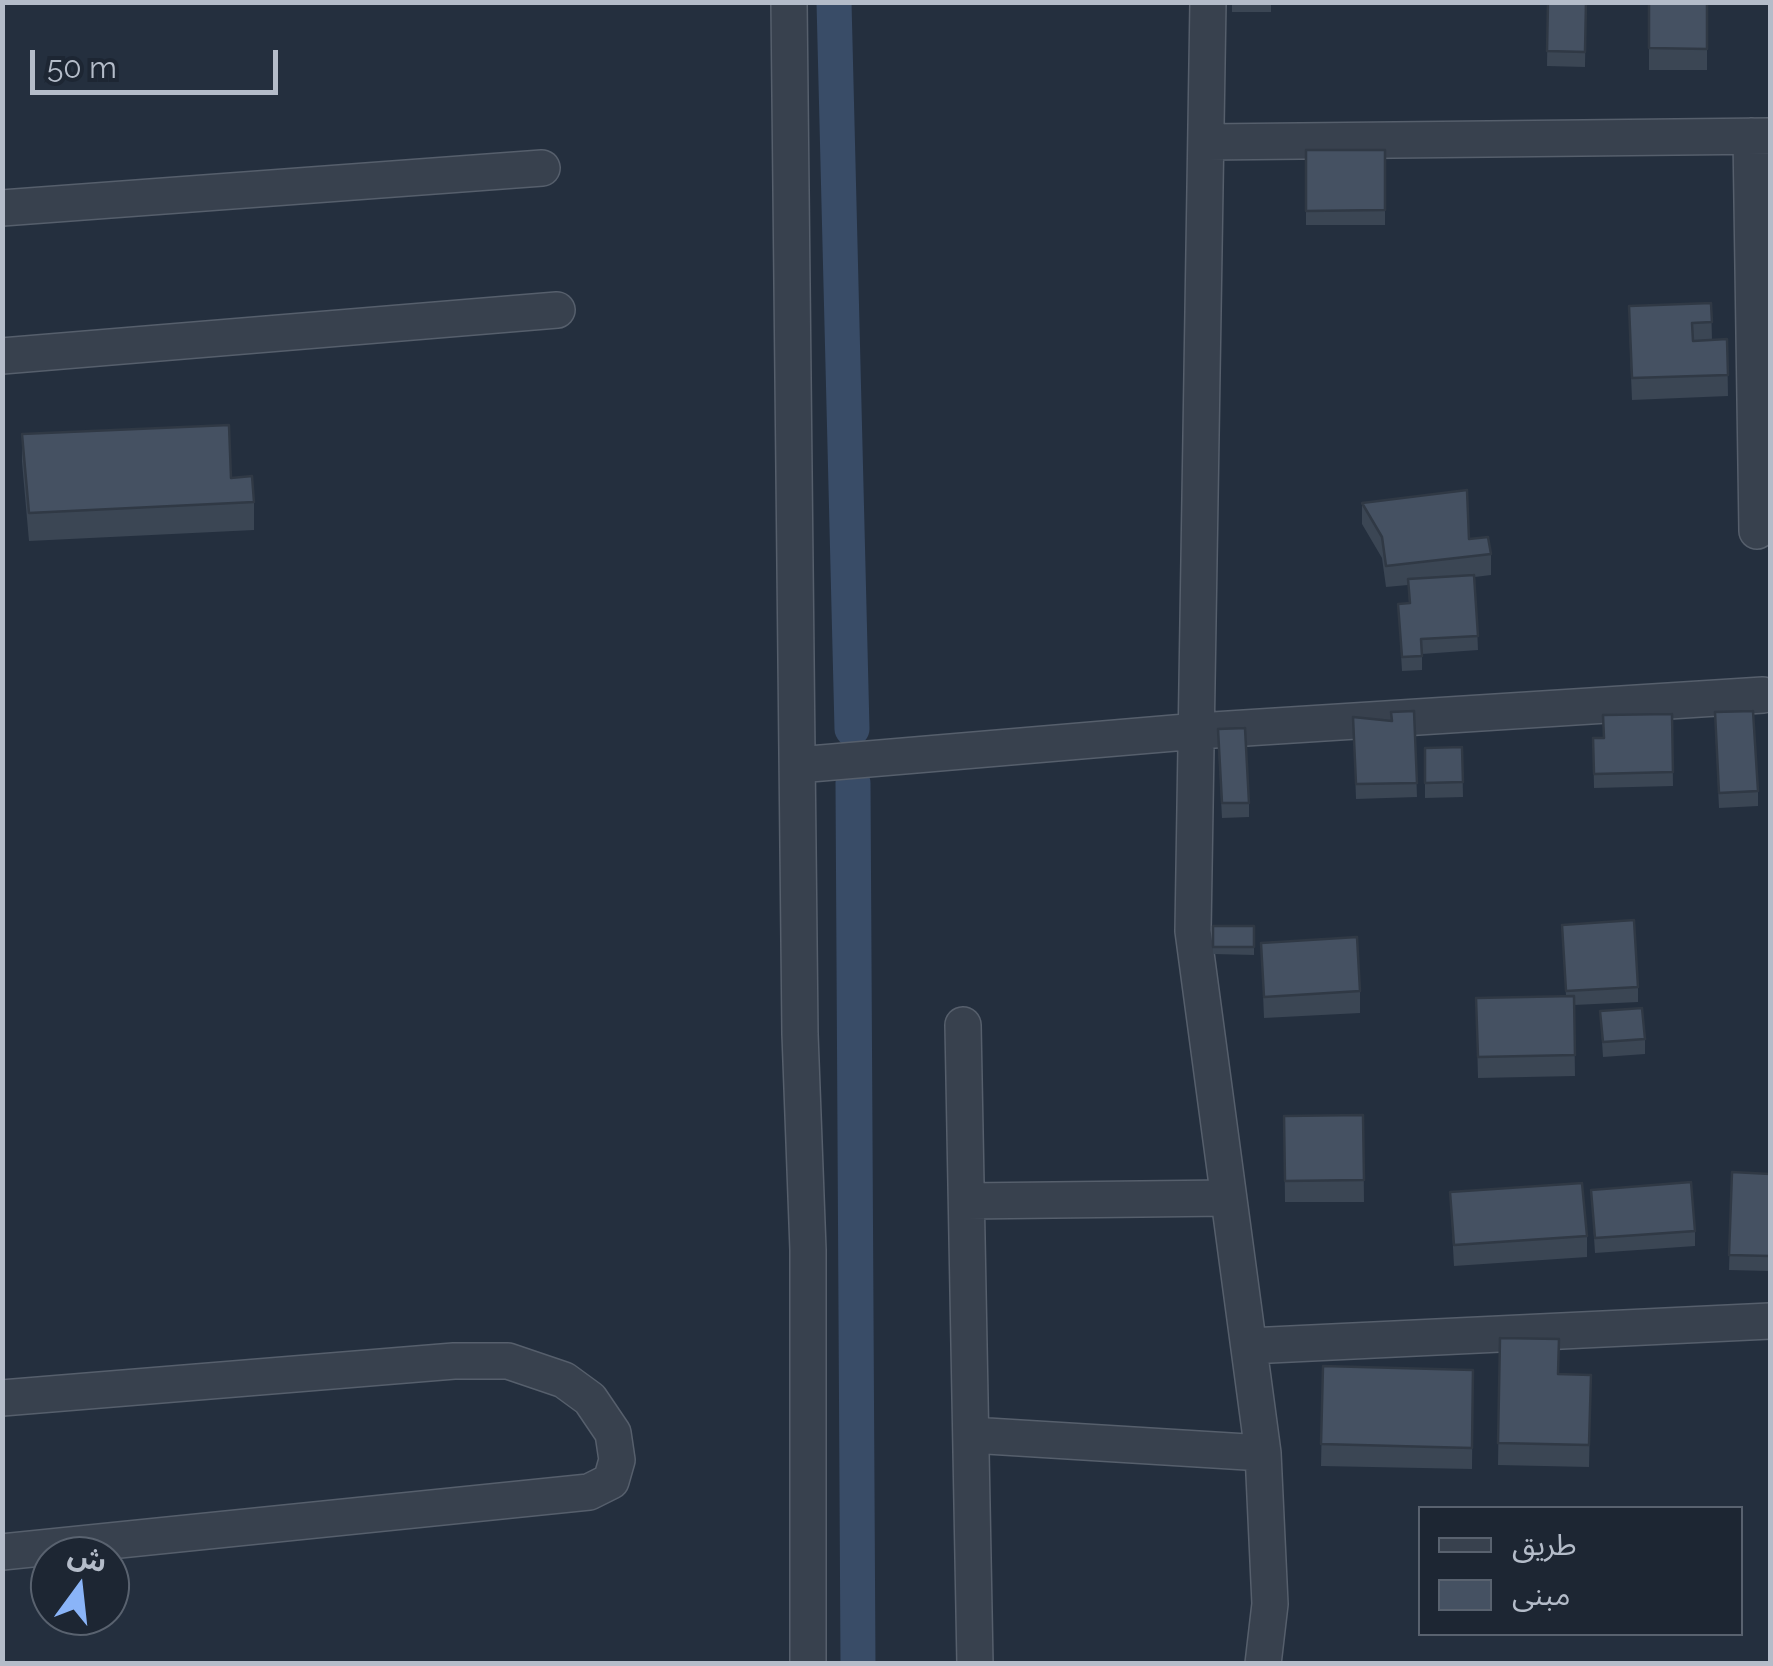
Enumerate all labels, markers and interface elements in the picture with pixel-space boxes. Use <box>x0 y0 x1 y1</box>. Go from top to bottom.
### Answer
scale bar <box>35 30 282 92</box>
text: 50 m <box>47 50 117 85</box>
legend <box>1418 1506 1743 1636</box>
text: طريق <box>1512 1527 1577 1562</box>
north arrow <box>30 1536 130 1636</box>
text: ش <box>65 1538 110 1579</box>
text: مبنى <box>1512 1577 1570 1612</box>

